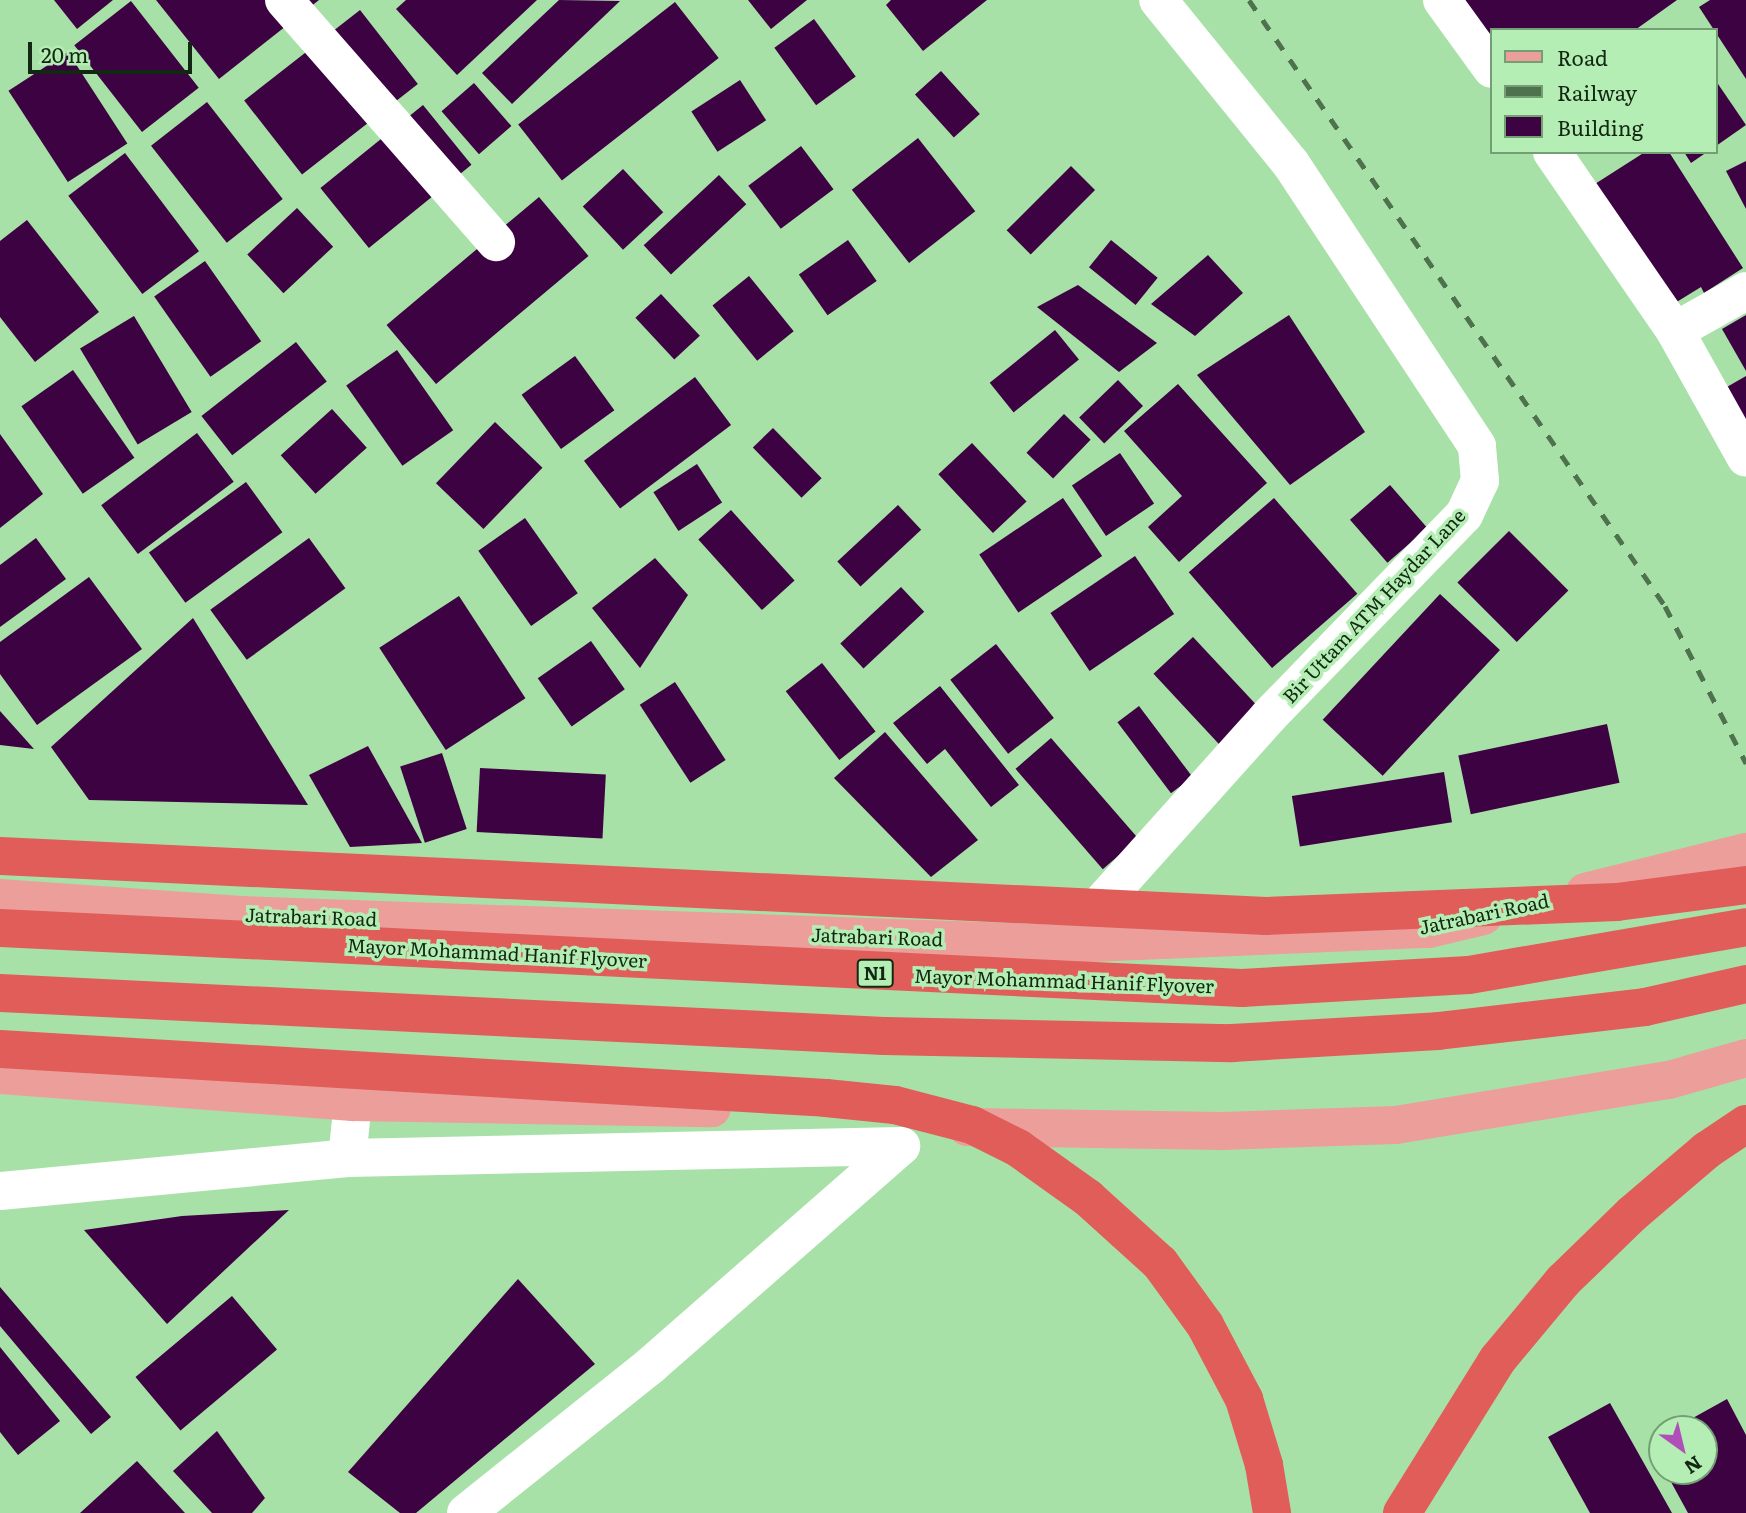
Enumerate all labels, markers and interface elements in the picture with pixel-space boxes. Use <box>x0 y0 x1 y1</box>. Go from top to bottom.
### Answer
scale bar <box>32 28 196 72</box>
legend <box>1490 28 1718 154</box>
text: 20 m <box>41 38 88 69</box>
text: Road <box>1557 41 1608 72</box>
text: Railway <box>1557 76 1637 107</box>
text: Building <box>1557 111 1643 142</box>
street label: Bir Uttam ATM Haydar Lane <box>1278 504 1470 708</box>
street label: Jatrabari Road <box>1417 889 1551 939</box>
street label: Jatrabari Road <box>245 903 377 931</box>
street label: Jatrabari Road <box>811 923 943 951</box>
street label: Mayor Mohammad Hanif Flyover <box>346 934 648 972</box>
road number: N1 <box>856 958 894 988</box>
street label: Mayor Mohammad Hanif Flyover <box>914 964 1214 998</box>
north arrow <box>1648 1415 1718 1485</box>
text: N <box>1679 1450 1708 1482</box>

